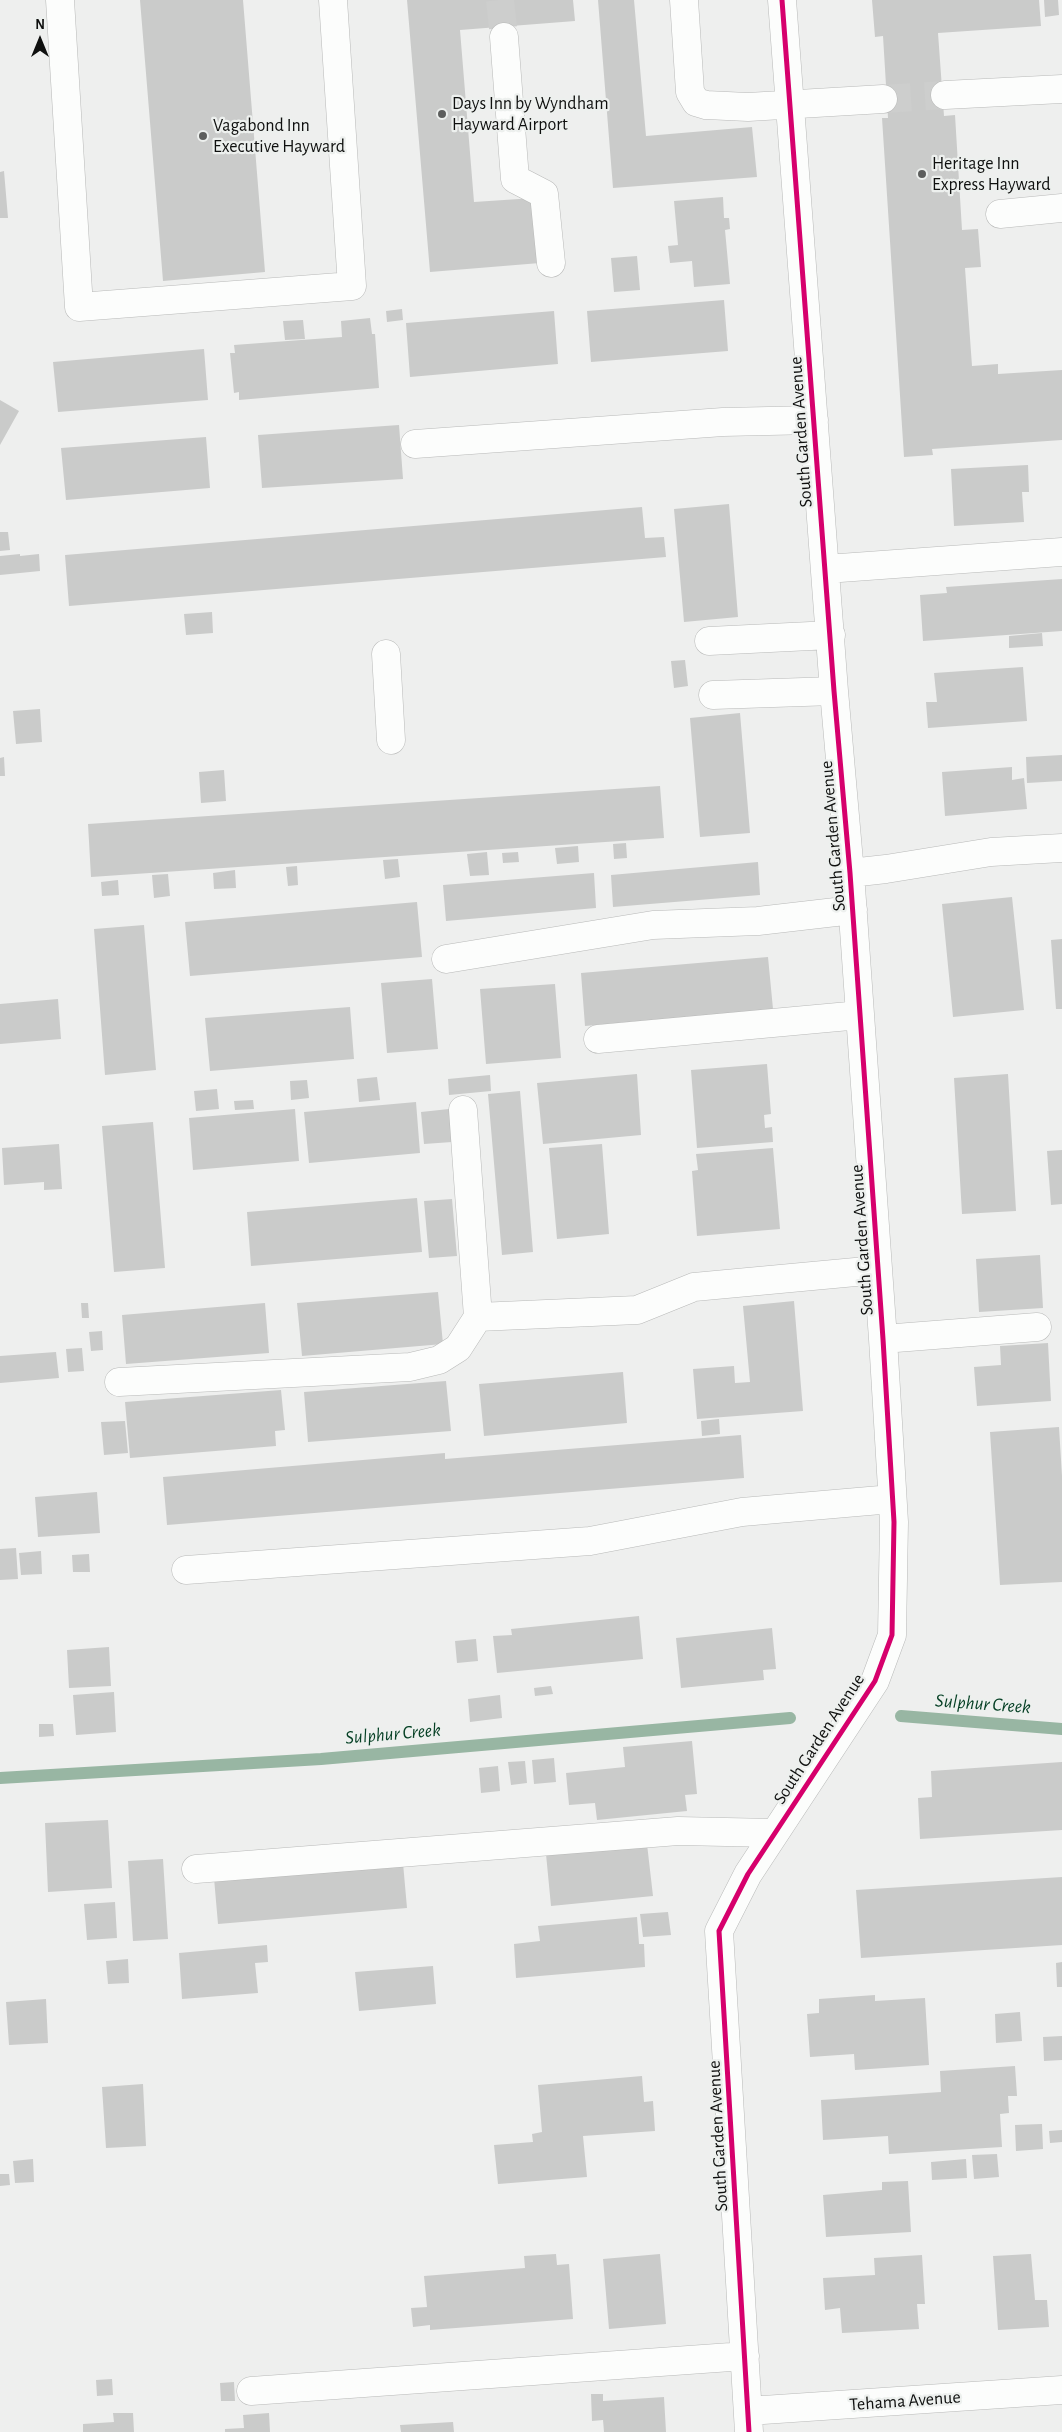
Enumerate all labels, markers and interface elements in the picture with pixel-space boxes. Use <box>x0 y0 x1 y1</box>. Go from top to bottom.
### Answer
north arrow <box>15 15 65 65</box>
text: N <box>35 18 45 32</box>
place label: Days Inn by Wyndham Hayward Airport <box>452 93 609 136</box>
marker: Days Inn by Wyndham Hayward Airport <box>436 108 448 120</box>
place label: Vagabond Inn Executive Hayward <box>213 115 345 158</box>
marker: Vagabond Inn Executive Hayward <box>197 130 209 142</box>
place label: Heritage Inn Express Hayward <box>932 153 1051 195</box>
marker: Heritage Inn Express Hayward <box>916 168 928 180</box>
street label: South Garden Avenue <box>785 356 817 508</box>
street label: South Garden Avenue <box>816 760 850 912</box>
street label: South Garden Avenue <box>846 1164 878 1316</box>
street label: South Garden Avenue <box>769 1670 869 1808</box>
water label: Sulphur Creek <box>934 1689 1032 1719</box>
water label: Sulphur Creek <box>344 1718 442 1750</box>
street label: South Garden Avenue <box>703 2060 733 2212</box>
street label: Tehama Avenue <box>849 2386 961 2416</box>

